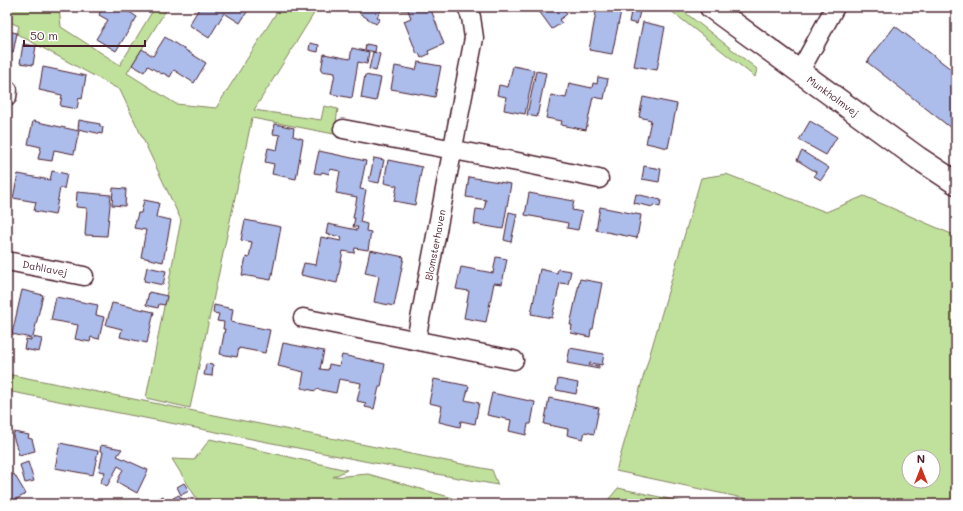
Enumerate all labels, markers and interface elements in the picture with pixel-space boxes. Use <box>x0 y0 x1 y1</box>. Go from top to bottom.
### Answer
scale bar <box>24 22 145 48</box>
text: 50 m <box>30 27 58 43</box>
street label: Munkholmvej <box>804 72 862 120</box>
street label: Blomsterhaven <box>421 208 449 282</box>
street label: Dahliavej <box>21 257 69 279</box>
north arrow <box>901 449 941 489</box>
text: N <box>917 451 925 466</box>

